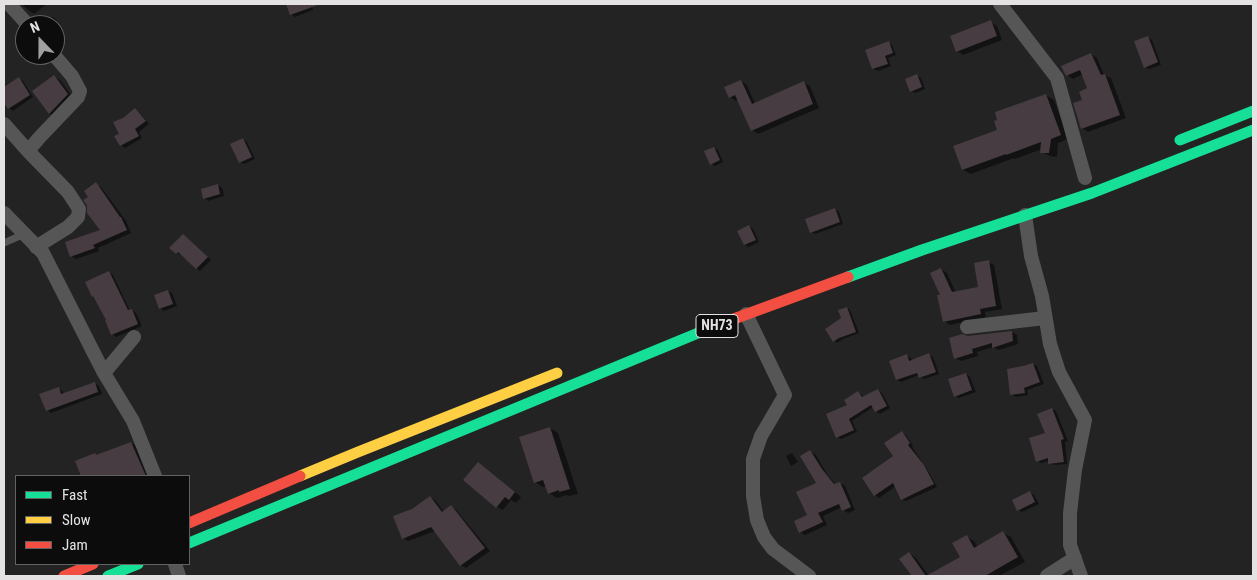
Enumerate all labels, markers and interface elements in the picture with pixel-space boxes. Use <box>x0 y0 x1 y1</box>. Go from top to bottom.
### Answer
north arrow <box>15 15 65 65</box>
text: N <box>28 18 42 36</box>
road number: NH73 <box>696 314 738 338</box>
legend <box>15 475 190 565</box>
text: Fast <box>62 486 87 504</box>
text: Slow <box>62 511 91 529</box>
text: Jam <box>62 536 88 554</box>

